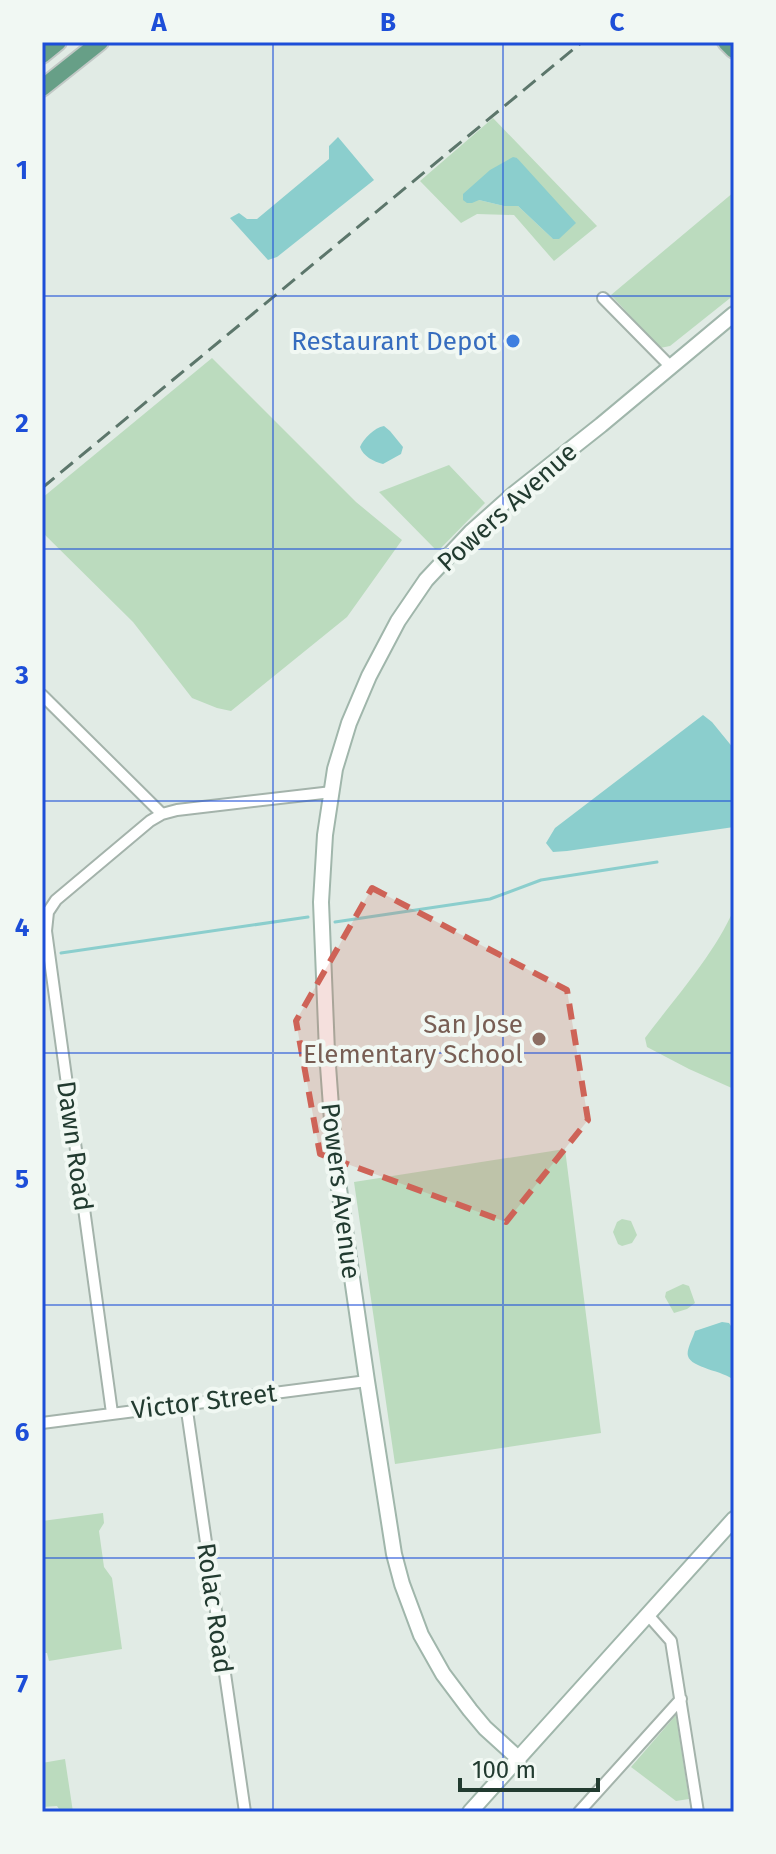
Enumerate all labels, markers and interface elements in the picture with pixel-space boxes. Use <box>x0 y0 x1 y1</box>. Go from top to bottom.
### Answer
text: A <box>150 7 167 38</box>
text: B <box>380 7 396 38</box>
text: C <box>610 7 625 38</box>
text: 1 <box>16 155 28 186</box>
place label: Restaurant Depot <box>291 326 498 357</box>
marker: Restaurant Depot <box>504 332 522 350</box>
text: 2 <box>15 408 29 439</box>
street label: Powers Avenue <box>431 437 584 578</box>
text: 3 <box>14 660 29 691</box>
text: 4 <box>15 912 30 943</box>
place label: San Jose Elementary School <box>303 1009 523 1070</box>
marker: San Jose Elementary School <box>530 1030 548 1048</box>
street label: Dawn Road <box>50 1079 99 1213</box>
street label: Powers Avenue <box>314 1101 367 1281</box>
text: 5 <box>15 1164 29 1195</box>
street label: Victor Street <box>130 1377 279 1426</box>
text: 6 <box>15 1417 30 1448</box>
street label: Rolac Road <box>190 1541 239 1675</box>
text: 7 <box>16 1669 28 1700</box>
scale bar <box>460 1742 598 1792</box>
text: 100 m <box>472 1756 536 1784</box>

